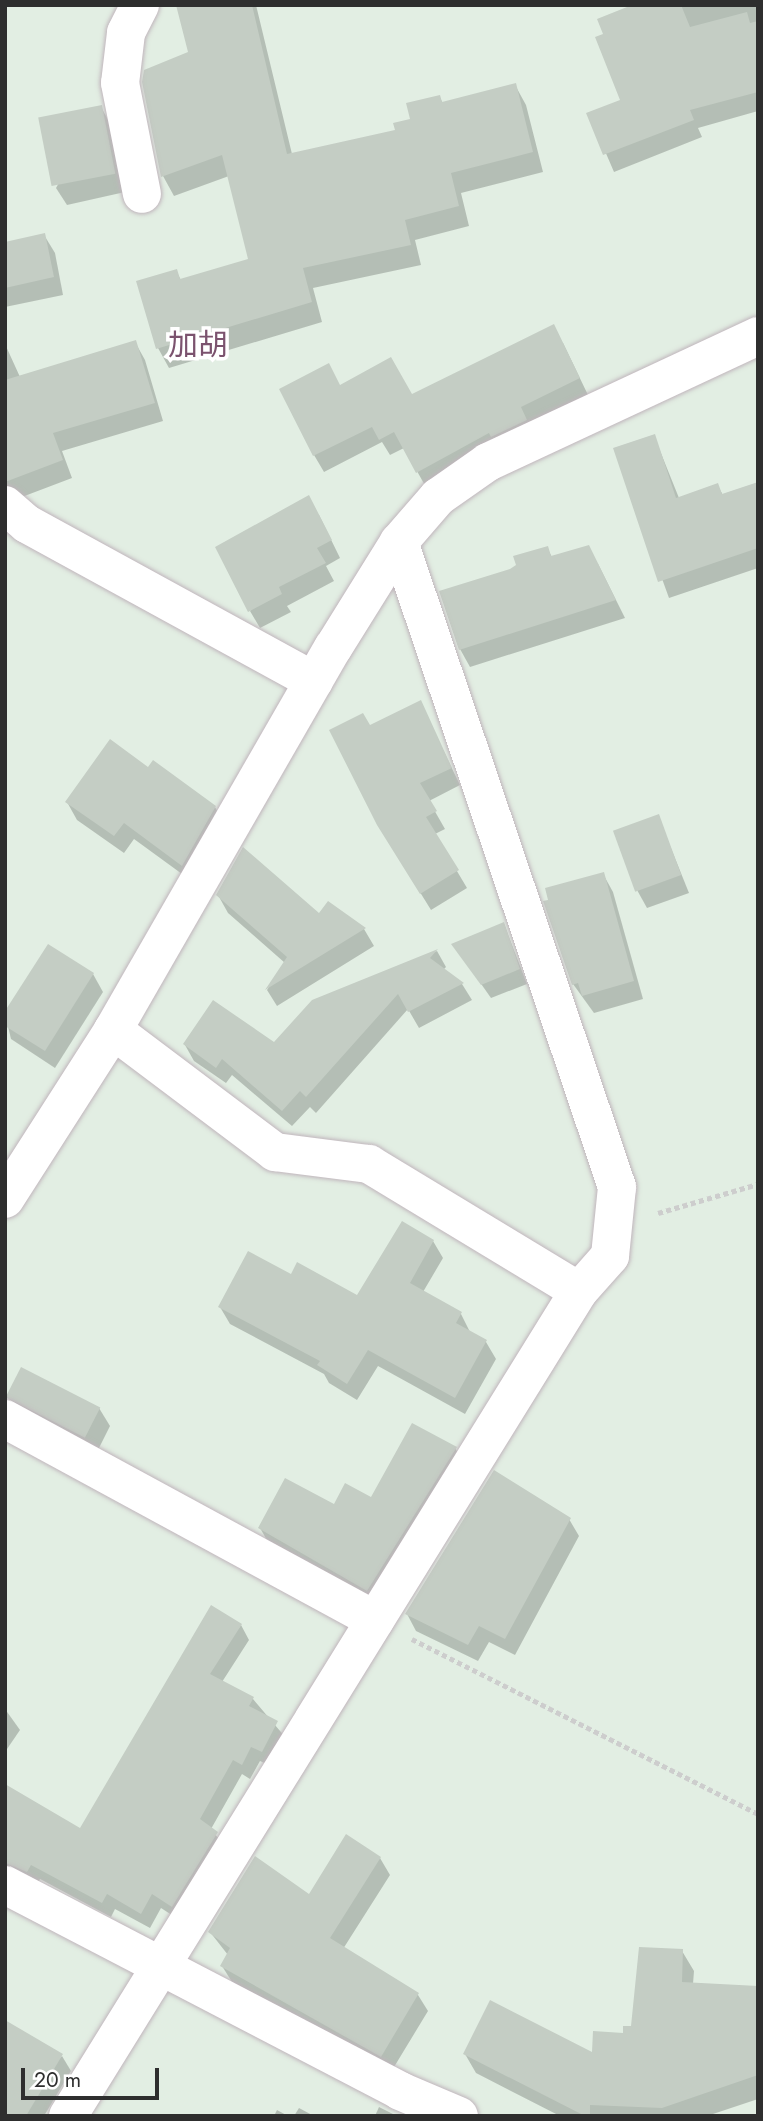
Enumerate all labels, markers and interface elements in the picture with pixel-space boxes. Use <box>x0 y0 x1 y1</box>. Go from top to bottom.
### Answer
district label: 加胡 <box>168 327 228 363</box>
scale bar <box>24 2054 163 2098</box>
text: 20 m <box>34 2065 81 2095</box>

